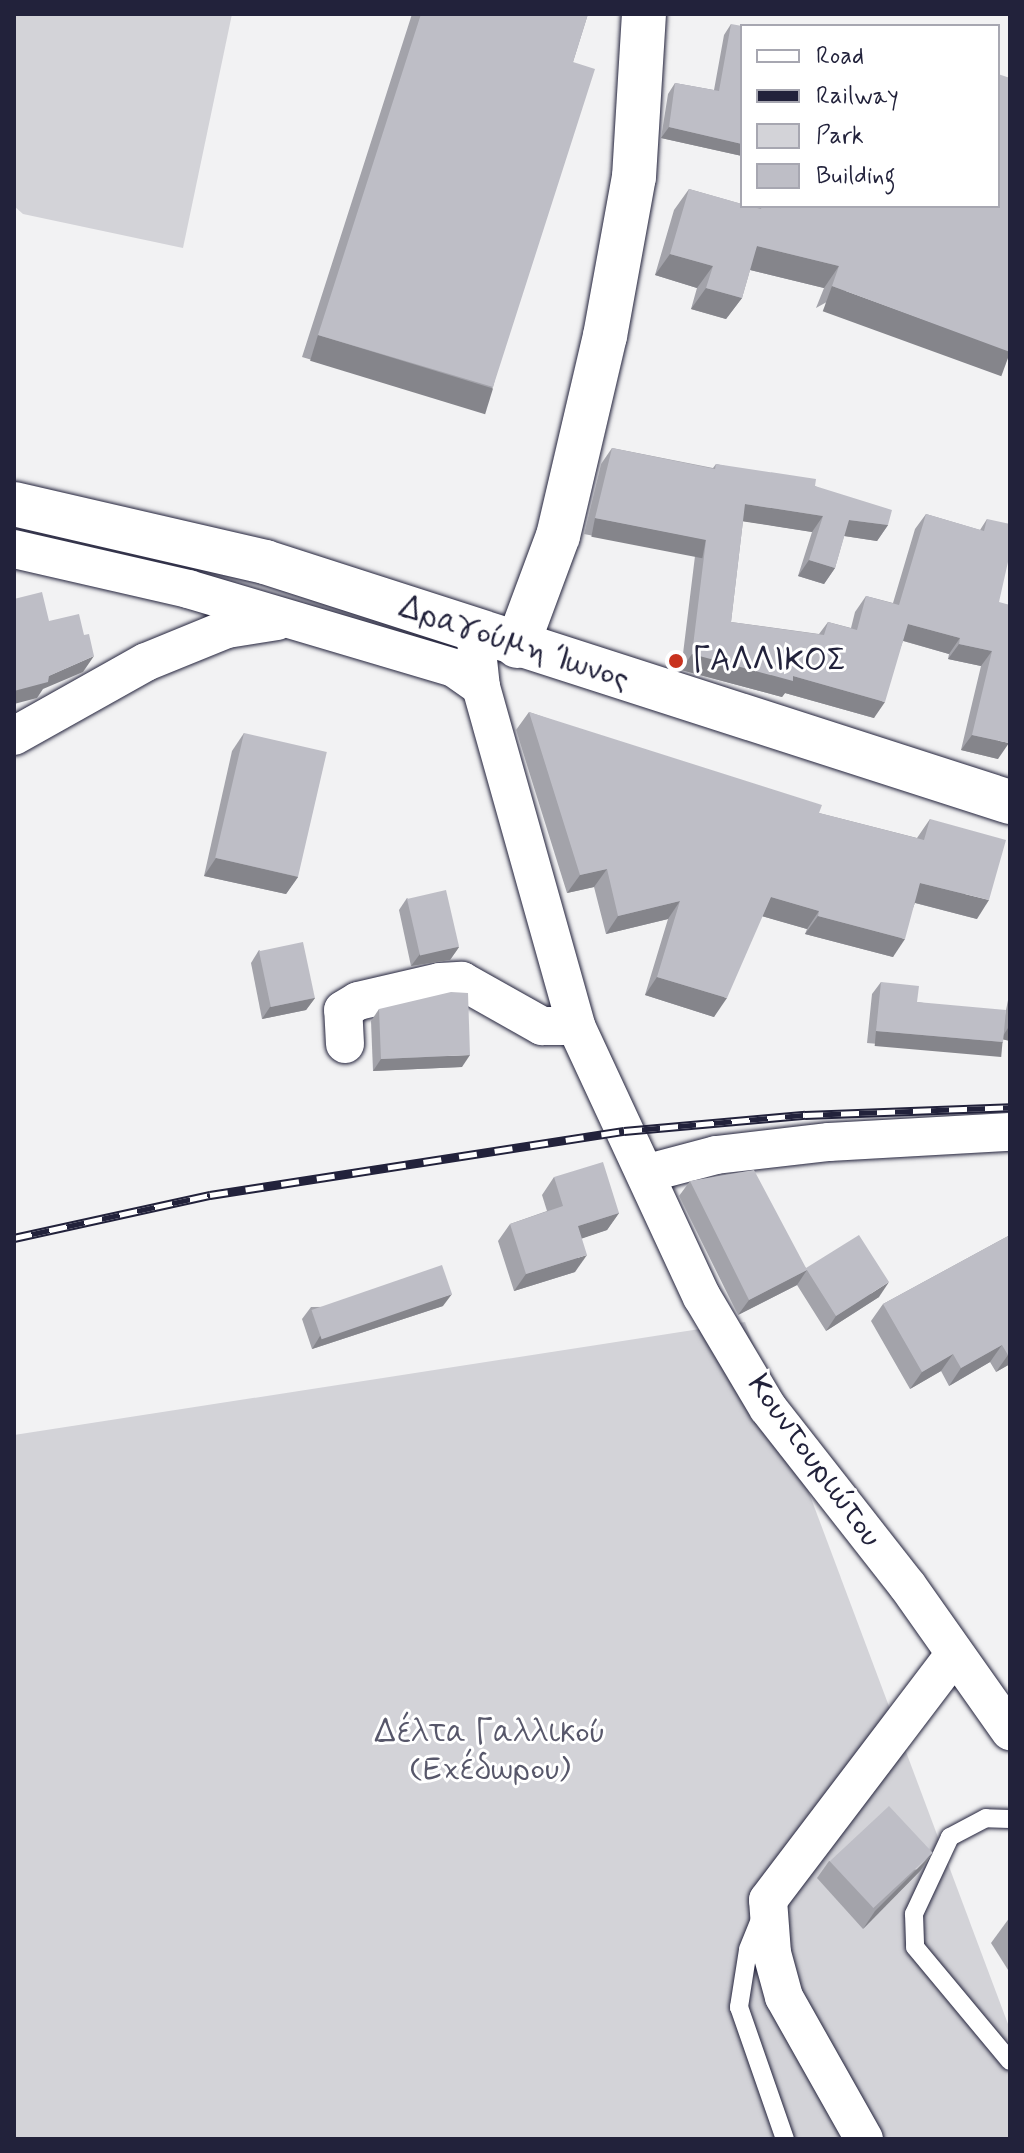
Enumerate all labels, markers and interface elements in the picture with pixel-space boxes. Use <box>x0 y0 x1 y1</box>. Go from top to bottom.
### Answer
legend <box>740 24 1000 208</box>
text: Road <box>816 41 864 72</box>
text: Railway <box>816 81 899 112</box>
text: Park <box>816 121 864 152</box>
text: Building <box>816 161 896 192</box>
street label: Δραγούμη Ίωνος <box>394 589 634 699</box>
place label: ΓΑΛΛΙΚΟΣ <box>692 642 846 680</box>
marker: ΓΑΛΛΙΚΟΣ <box>667 652 685 670</box>
street label: Κουντουριώτου <box>738 1367 890 1555</box>
park label: Δέλτα Γαλλικού (Εχέδωρου) <box>374 1715 606 1790</box>

